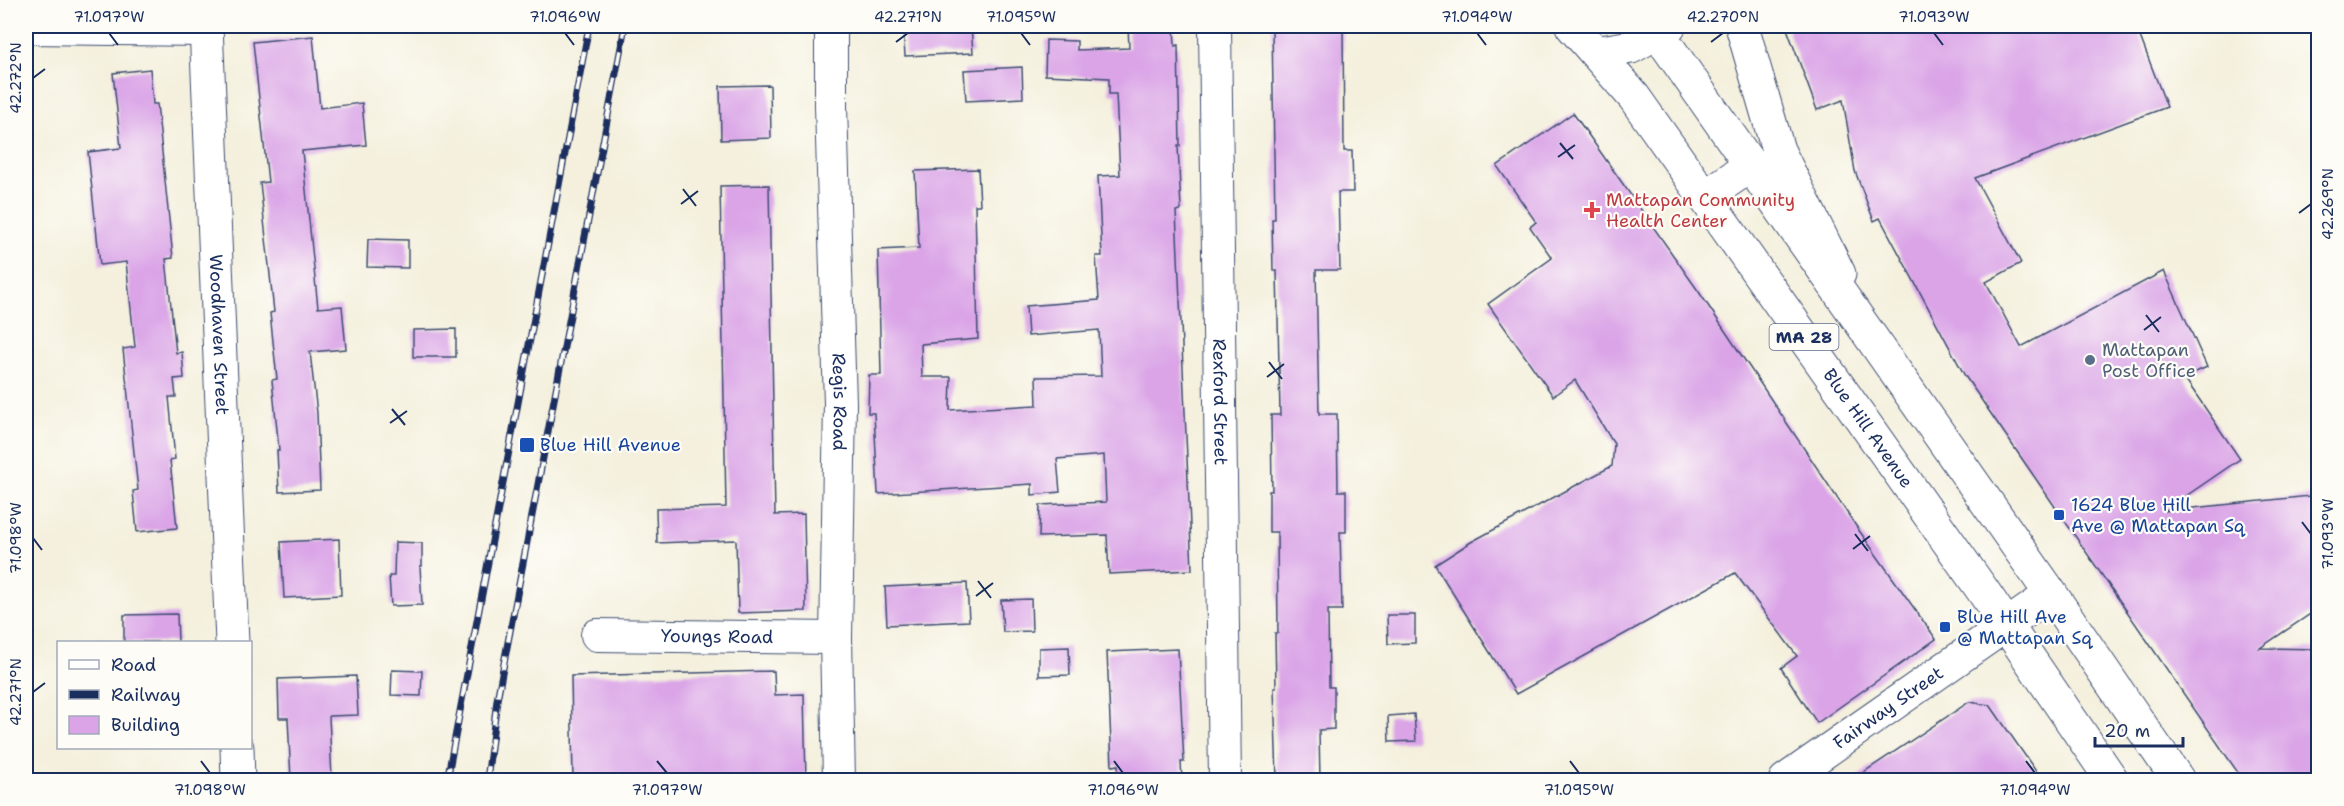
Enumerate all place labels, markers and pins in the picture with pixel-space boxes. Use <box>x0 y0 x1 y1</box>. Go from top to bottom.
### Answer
place label: Mattapan Community Health Center <box>1606 188 1795 233</box>
marker: Mattapan Community Health Center <box>1583 201 1601 219</box>
place label: Mattapan Post Office <box>2102 338 2196 383</box>
marker: Mattapan Post Office <box>2083 353 2097 367</box>
place label: Blue Hill Avenue <box>540 433 681 457</box>
marker: Blue Hill Avenue <box>518 436 536 454</box>
place label: 1624 Blue Hill Ave @ Mattapan Sq <box>2071 493 2246 538</box>
marker: 1624 Blue Hill Ave @ Mattapan Sq <box>2052 508 2066 522</box>
place label: Blue Hill Ave @ Mattapan Sq <box>1957 605 2093 650</box>
marker: Blue Hill Ave @ Mattapan Sq <box>1938 620 1952 634</box>

